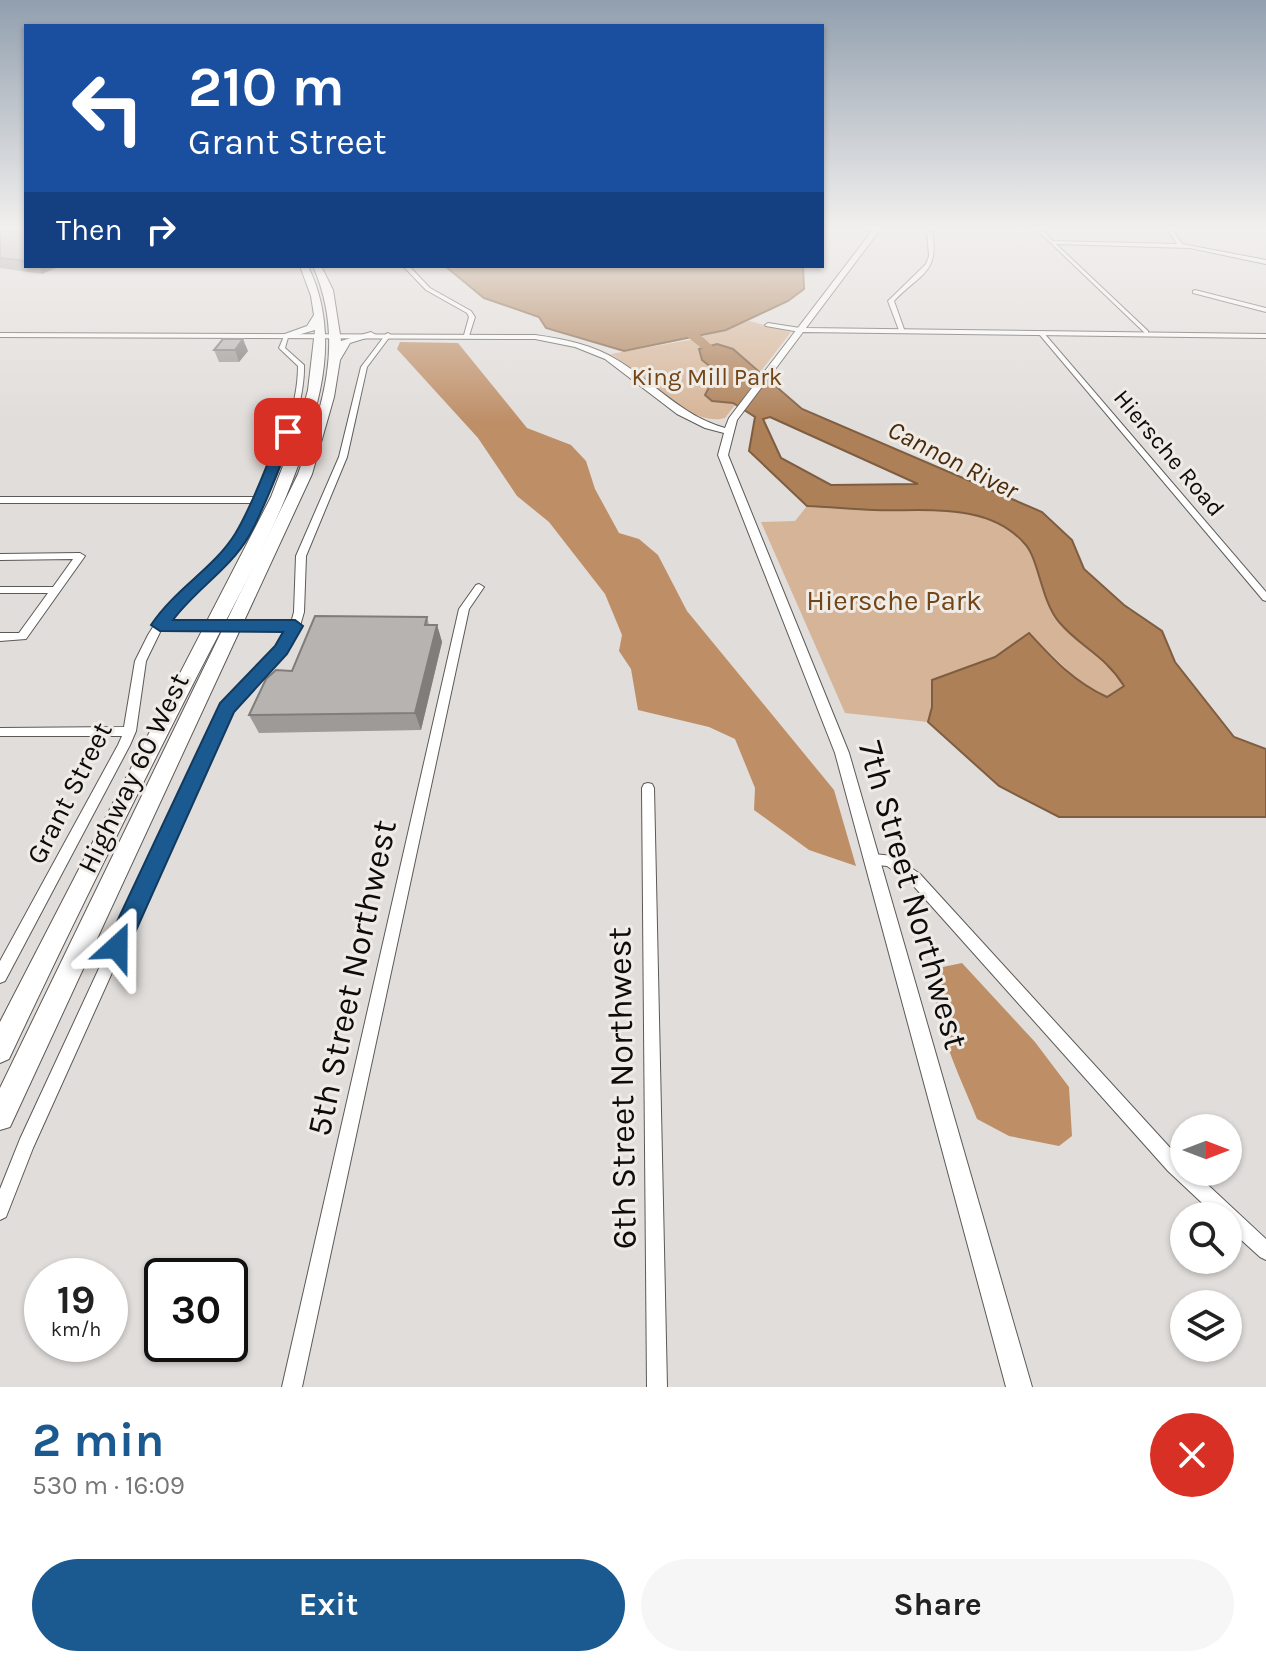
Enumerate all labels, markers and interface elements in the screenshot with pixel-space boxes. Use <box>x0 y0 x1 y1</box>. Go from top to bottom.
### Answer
text: 210 m <box>188 54 345 119</box>
icon: left <box>56 56 160 160</box>
text: Grant Street <box>188 121 387 163</box>
icon: right <box>139 208 183 252</box>
text: Then <box>56 212 123 248</box>
park label: King Mill Park <box>632 363 782 391</box>
street label: Hiersche Road <box>1108 384 1230 522</box>
pin <box>254 398 322 466</box>
icon: arrive <box>266 410 310 454</box>
water label: Cannon River <box>883 414 1024 507</box>
park label: Hiersche Park <box>806 584 982 617</box>
street label: Highway 60 West <box>70 668 196 878</box>
street label: Grant Street <box>19 717 119 869</box>
street label: 7th Street Northwest <box>850 736 976 1054</box>
street label: 5th Street Northwest <box>299 816 405 1140</box>
position arrow <box>75 905 159 989</box>
street label: 6th Street Northwest <box>599 926 645 1250</box>
north arrow <box>1170 1114 1242 1186</box>
map controls <box>1170 1114 1242 1362</box>
button: search <box>1170 1202 1242 1274</box>
speed limit sign: 30 <box>144 1258 248 1362</box>
text: 19 <box>57 1276 95 1323</box>
button: layers <box>1170 1290 1242 1362</box>
text: km/h <box>51 1318 101 1341</box>
text: 2 min <box>32 1412 164 1468</box>
button: close <box>1150 1413 1234 1497</box>
text: 530 m · 16:09 <box>32 1470 185 1501</box>
button: Exit <box>32 1559 625 1651</box>
button: Share <box>641 1559 1234 1651</box>

